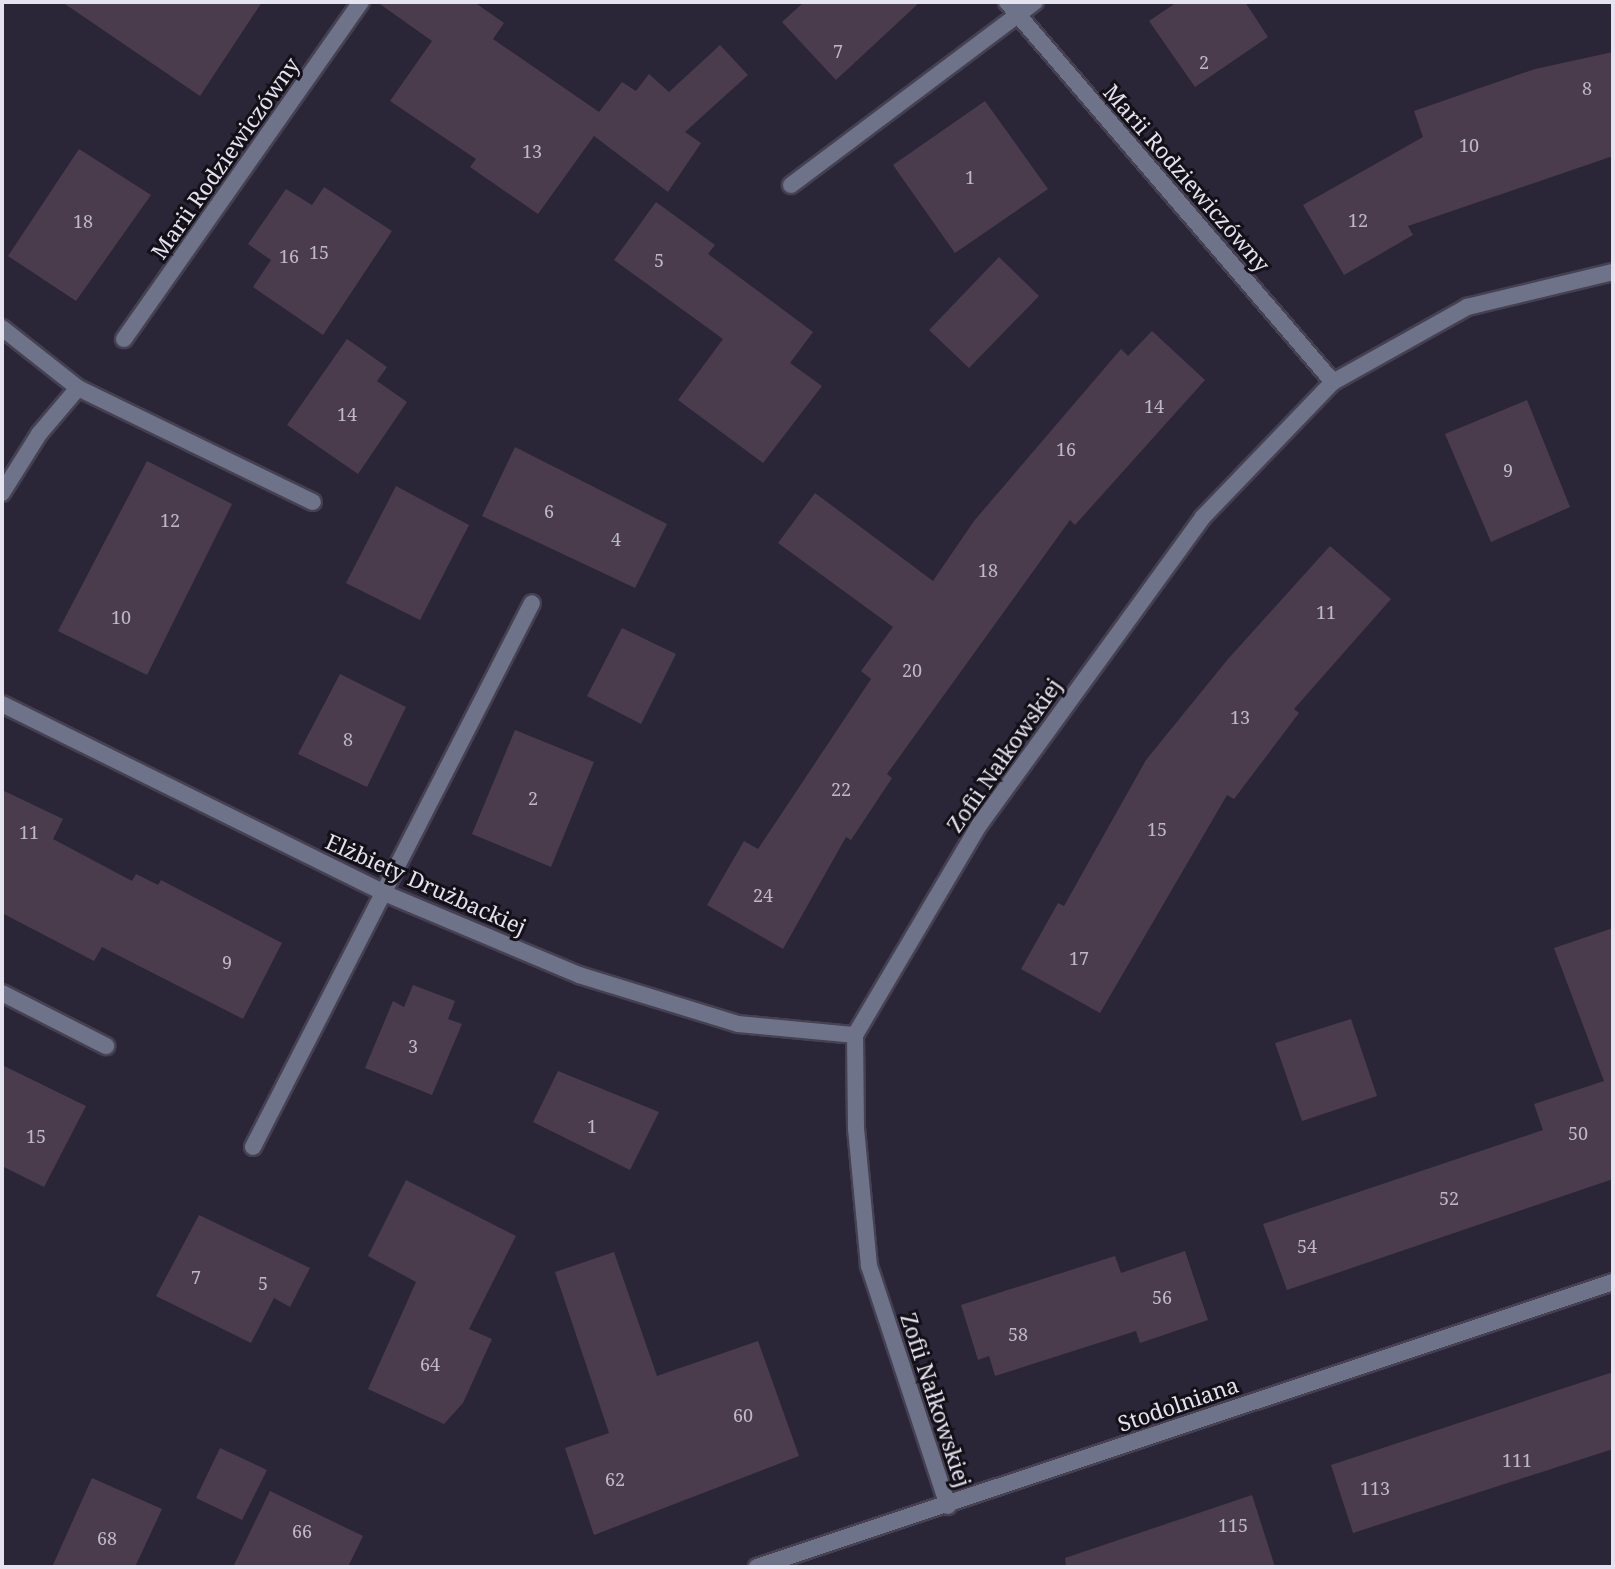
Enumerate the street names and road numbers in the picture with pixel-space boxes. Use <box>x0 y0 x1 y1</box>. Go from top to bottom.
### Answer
street label: Marii Rodziewiczówny <box>145 52 305 264</box>
street label: Marii Rodziewiczówny <box>1098 79 1276 277</box>
street label: Zofii Nałkowskiej <box>941 673 1067 837</box>
street label: Elżbiety Drużbackiej <box>322 828 530 940</box>
street label: Zofii Nałkowskiej <box>895 1310 977 1490</box>
street label: Stodolniana <box>1114 1371 1242 1437</box>

